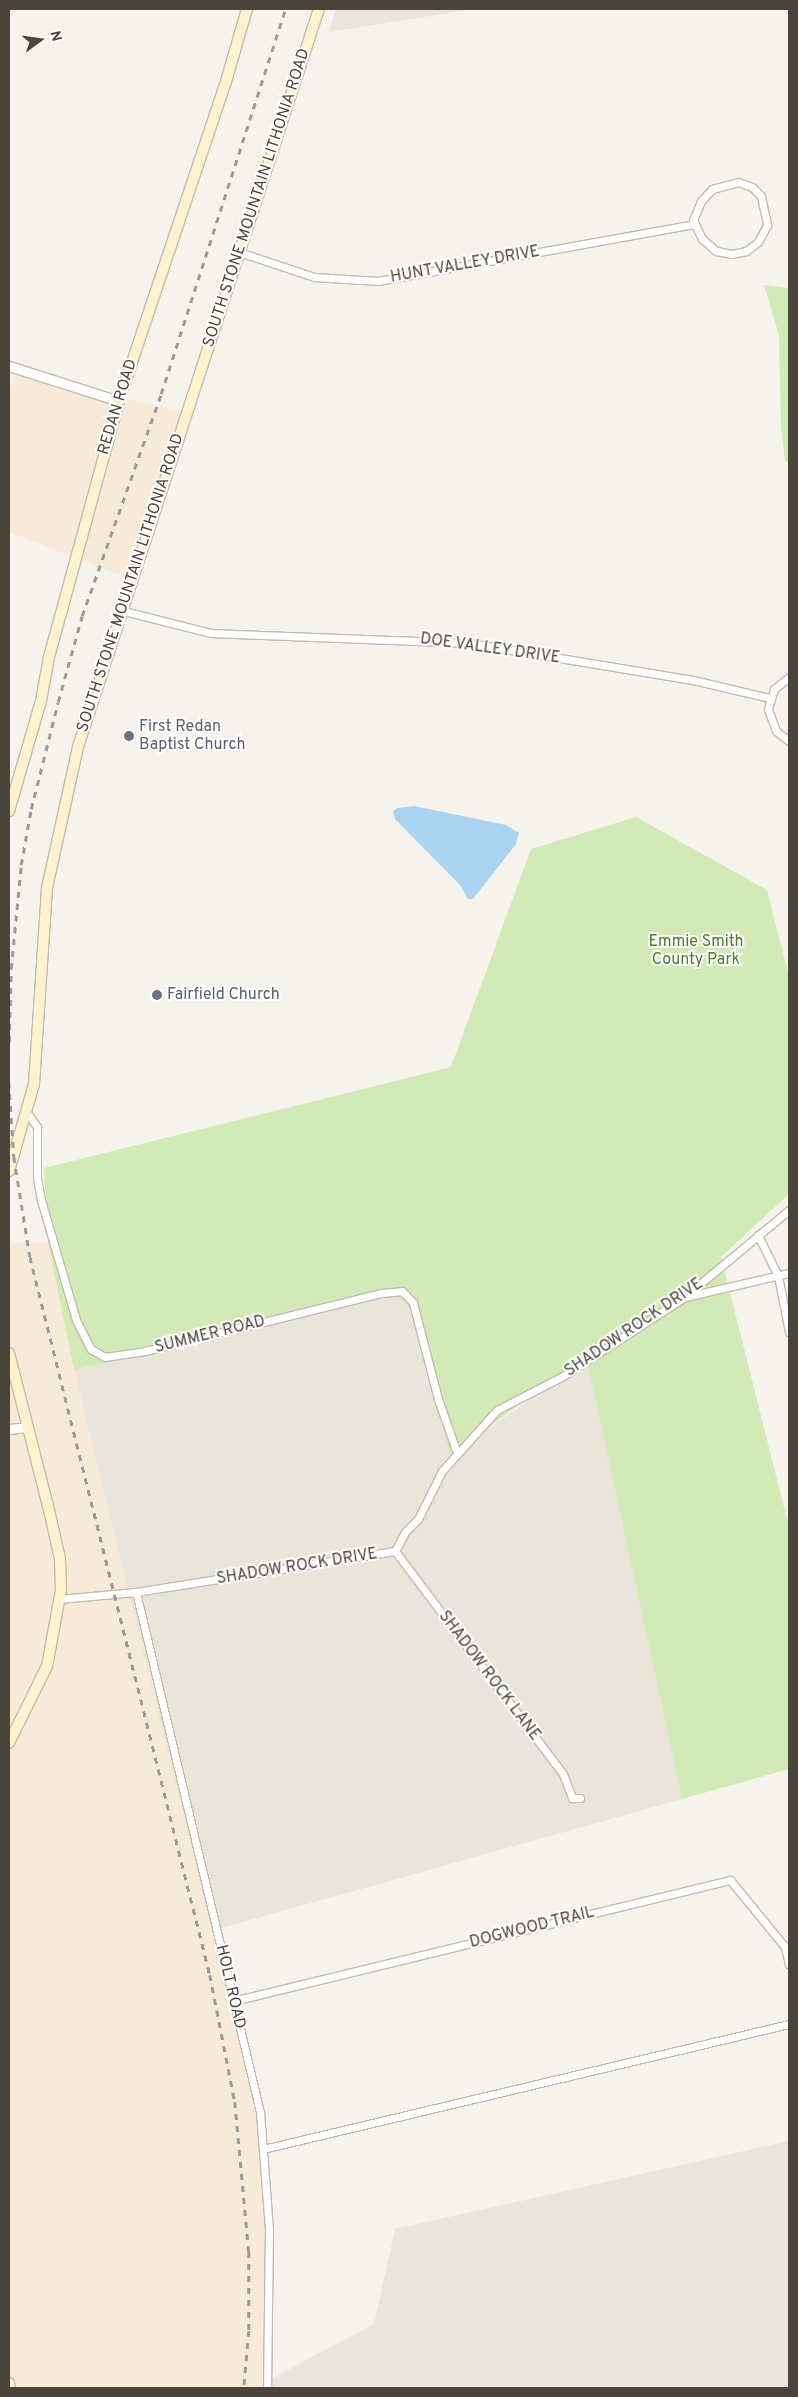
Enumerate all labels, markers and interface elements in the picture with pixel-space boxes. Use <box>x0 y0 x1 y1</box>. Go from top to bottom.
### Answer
north arrow <box>15 15 65 65</box>
text: N <box>46 29 65 43</box>
street label: SOUTH STONE MOUNTAIN LITHONIA ROAD <box>199 46 315 350</box>
street label: HUNT VALLEY DRIVE <box>388 242 542 288</box>
street label: REDAN ROAD <box>94 357 142 457</box>
street label: SOUTH STONE MOUNTAIN LITHONIA ROAD <box>73 431 189 735</box>
street label: DOE VALLEY DRIVE <box>418 630 562 668</box>
place label: First Redan Baptist Church <box>139 717 245 755</box>
marker: First Redan Baptist Church <box>123 730 135 742</box>
park label: Emmie Smith County Park <box>648 932 744 970</box>
place label: Fairfield Church <box>167 985 280 1005</box>
marker: Fairfield Church <box>151 989 163 1001</box>
street label: SHADOW ROCK DRIVE <box>561 1275 707 1381</box>
street label: SUMMER ROAD <box>153 1312 267 1358</box>
street label: SHADOW ROCK DRIVE <box>215 1545 379 1589</box>
street label: SHADOW ROCK LANE <box>434 1607 544 1745</box>
street label: DOGWOOD TRAIL <box>467 1903 597 1953</box>
street label: HOLT ROAD <box>211 1943 249 2031</box>

